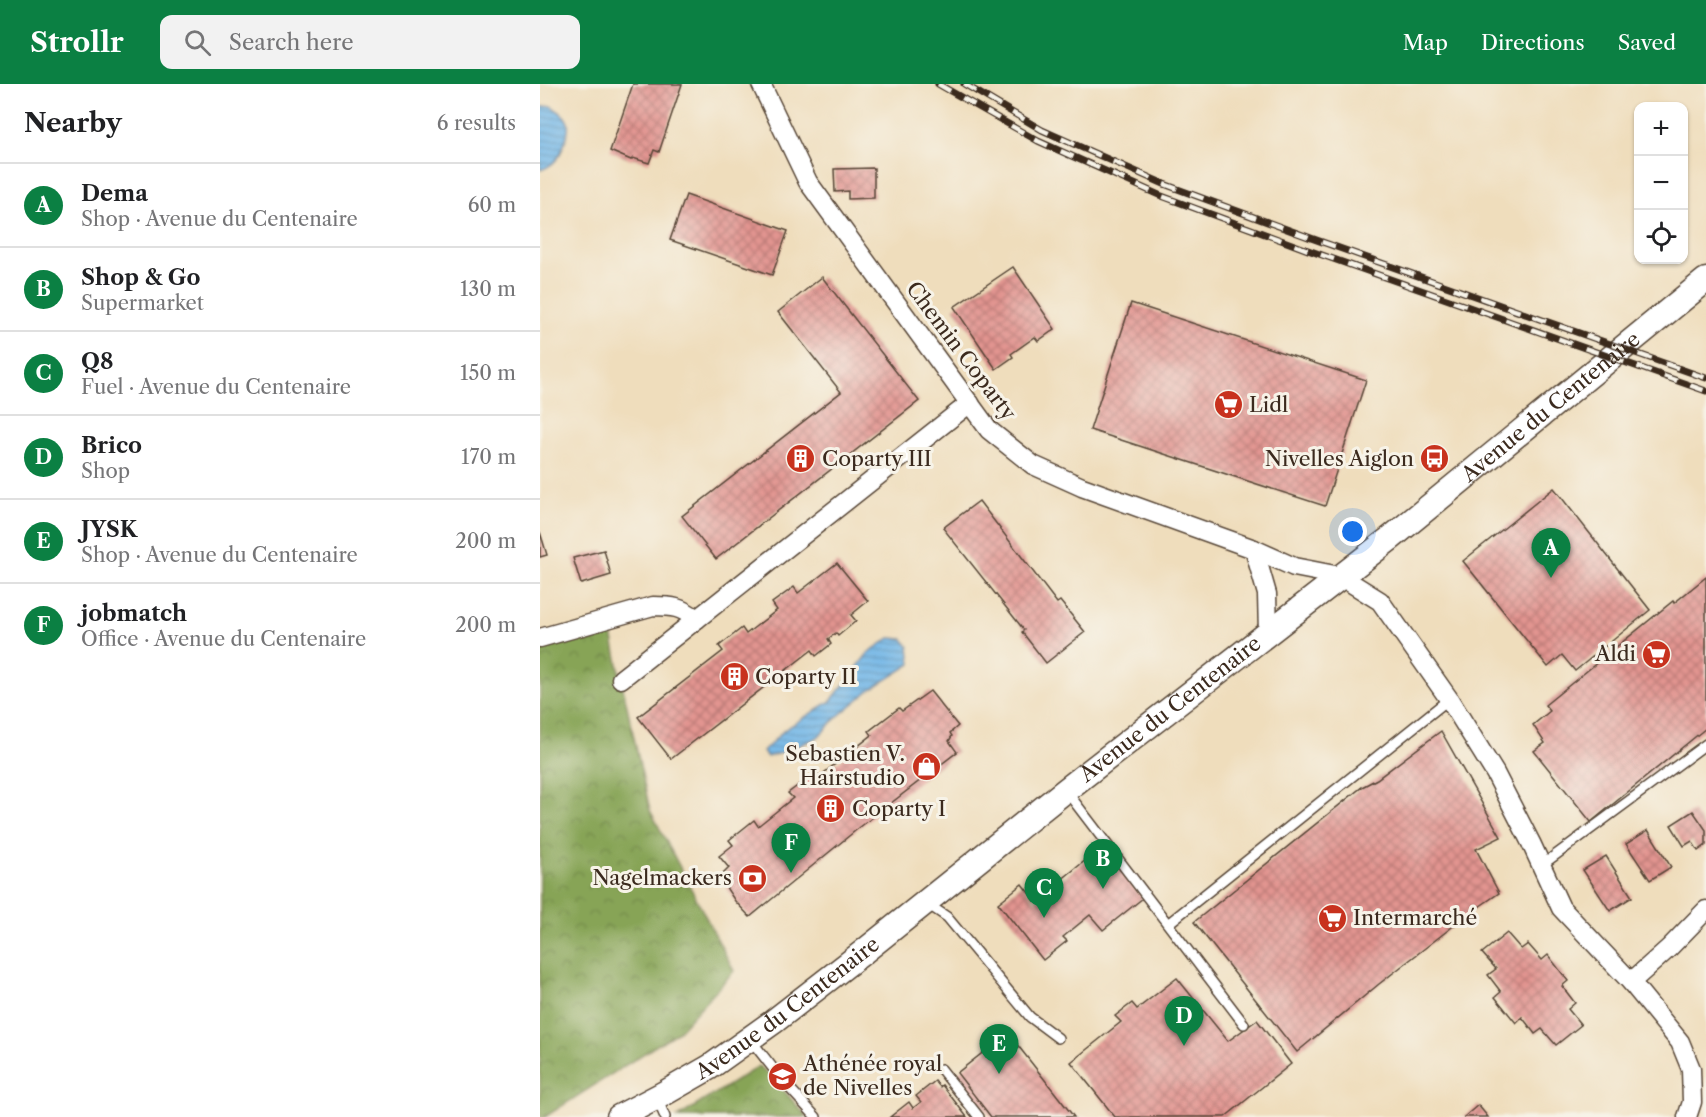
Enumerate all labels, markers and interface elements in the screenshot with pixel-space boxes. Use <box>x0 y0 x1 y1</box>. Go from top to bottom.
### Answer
search box <box>160 15 580 69</box>
text: Strollr <box>30 25 124 59</box>
icon: search <box>181 26 214 59</box>
text: Search here <box>229 29 353 56</box>
text: Map <box>1403 30 1448 55</box>
text: Directions <box>1481 30 1585 55</box>
text: Saved <box>1618 30 1676 55</box>
map controls <box>1634 102 1688 264</box>
button: + <box>1634 102 1688 156</box>
text: Nearby <box>24 107 122 139</box>
text: 6 results <box>437 111 516 135</box>
button: − <box>1634 156 1688 210</box>
text: Dema <box>81 180 148 207</box>
text: A <box>36 193 51 217</box>
text: 60 m <box>468 193 516 217</box>
text: Shop · Avenue du Centenaire <box>81 207 358 231</box>
button: locate <box>1634 210 1688 264</box>
text: Shop & Go <box>81 264 200 291</box>
text: B <box>36 277 51 301</box>
text: 130 m <box>460 277 516 301</box>
street label: Chemin Coparty <box>901 277 1022 425</box>
text: Supermarket <box>81 291 204 315</box>
street label: Avenue du Centenaire <box>1456 326 1645 487</box>
text: Q8 <box>81 348 113 375</box>
text: C <box>35 361 52 385</box>
text: 150 m <box>460 361 516 385</box>
text: Fuel · Avenue du Centenaire <box>81 375 351 399</box>
supermarket icon: Lidl <box>1212 389 1244 421</box>
place label: Lidl <box>1249 392 1288 417</box>
text: Brico <box>81 432 142 459</box>
building icon: Coparty III <box>785 443 817 475</box>
bus stop icon: Nivelles Aiglon <box>1419 443 1451 475</box>
text: D <box>35 445 52 469</box>
text: 170 m <box>461 445 516 469</box>
place label: Coparty III <box>822 446 932 471</box>
place label: Nivelles Aiglon <box>1265 446 1414 471</box>
text: Shop <box>81 459 130 483</box>
text: JYSK <box>81 516 137 543</box>
your location <box>1338 517 1367 546</box>
pin: A <box>1532 528 1570 578</box>
text: E <box>36 529 51 553</box>
text: 200 m <box>455 529 516 553</box>
text: Shop · Avenue du Centenaire <box>81 543 358 567</box>
text: jobmatch <box>81 600 187 627</box>
text: F <box>37 613 50 637</box>
text: 200 m <box>455 613 516 637</box>
text: Office · Avenue du Centenaire <box>81 627 366 651</box>
street label: Avenue du Centenaire <box>1073 630 1266 788</box>
supermarket icon: Aldi <box>1641 638 1673 670</box>
place label: Aldi <box>1594 641 1636 666</box>
building icon: Coparty II <box>718 661 750 693</box>
place label: Coparty II <box>755 664 857 689</box>
place label: Sebastien V. Hairstudio <box>785 741 905 790</box>
shop icon: Sebastien V. Hairstudio <box>910 750 942 782</box>
building icon: Coparty I <box>815 793 847 825</box>
place label: Coparty I <box>852 796 946 821</box>
pin: F <box>772 824 810 873</box>
pin: B <box>1084 840 1122 889</box>
bank icon: Nagelmackers <box>737 862 769 894</box>
place label: Nagelmackers <box>592 865 732 890</box>
pin: C <box>1024 868 1064 918</box>
supermarket icon: Intermarché <box>1316 902 1348 934</box>
place label: Intermarché <box>1353 905 1477 930</box>
street label: Avenue du Centenaire <box>690 931 884 1085</box>
pin: D <box>1164 996 1204 1046</box>
pin: E <box>980 1024 1018 1074</box>
place label: Athénée royal de Nivelles <box>802 1051 942 1100</box>
school or university icon: Athénée royal de Nivelles <box>766 1060 798 1092</box>

